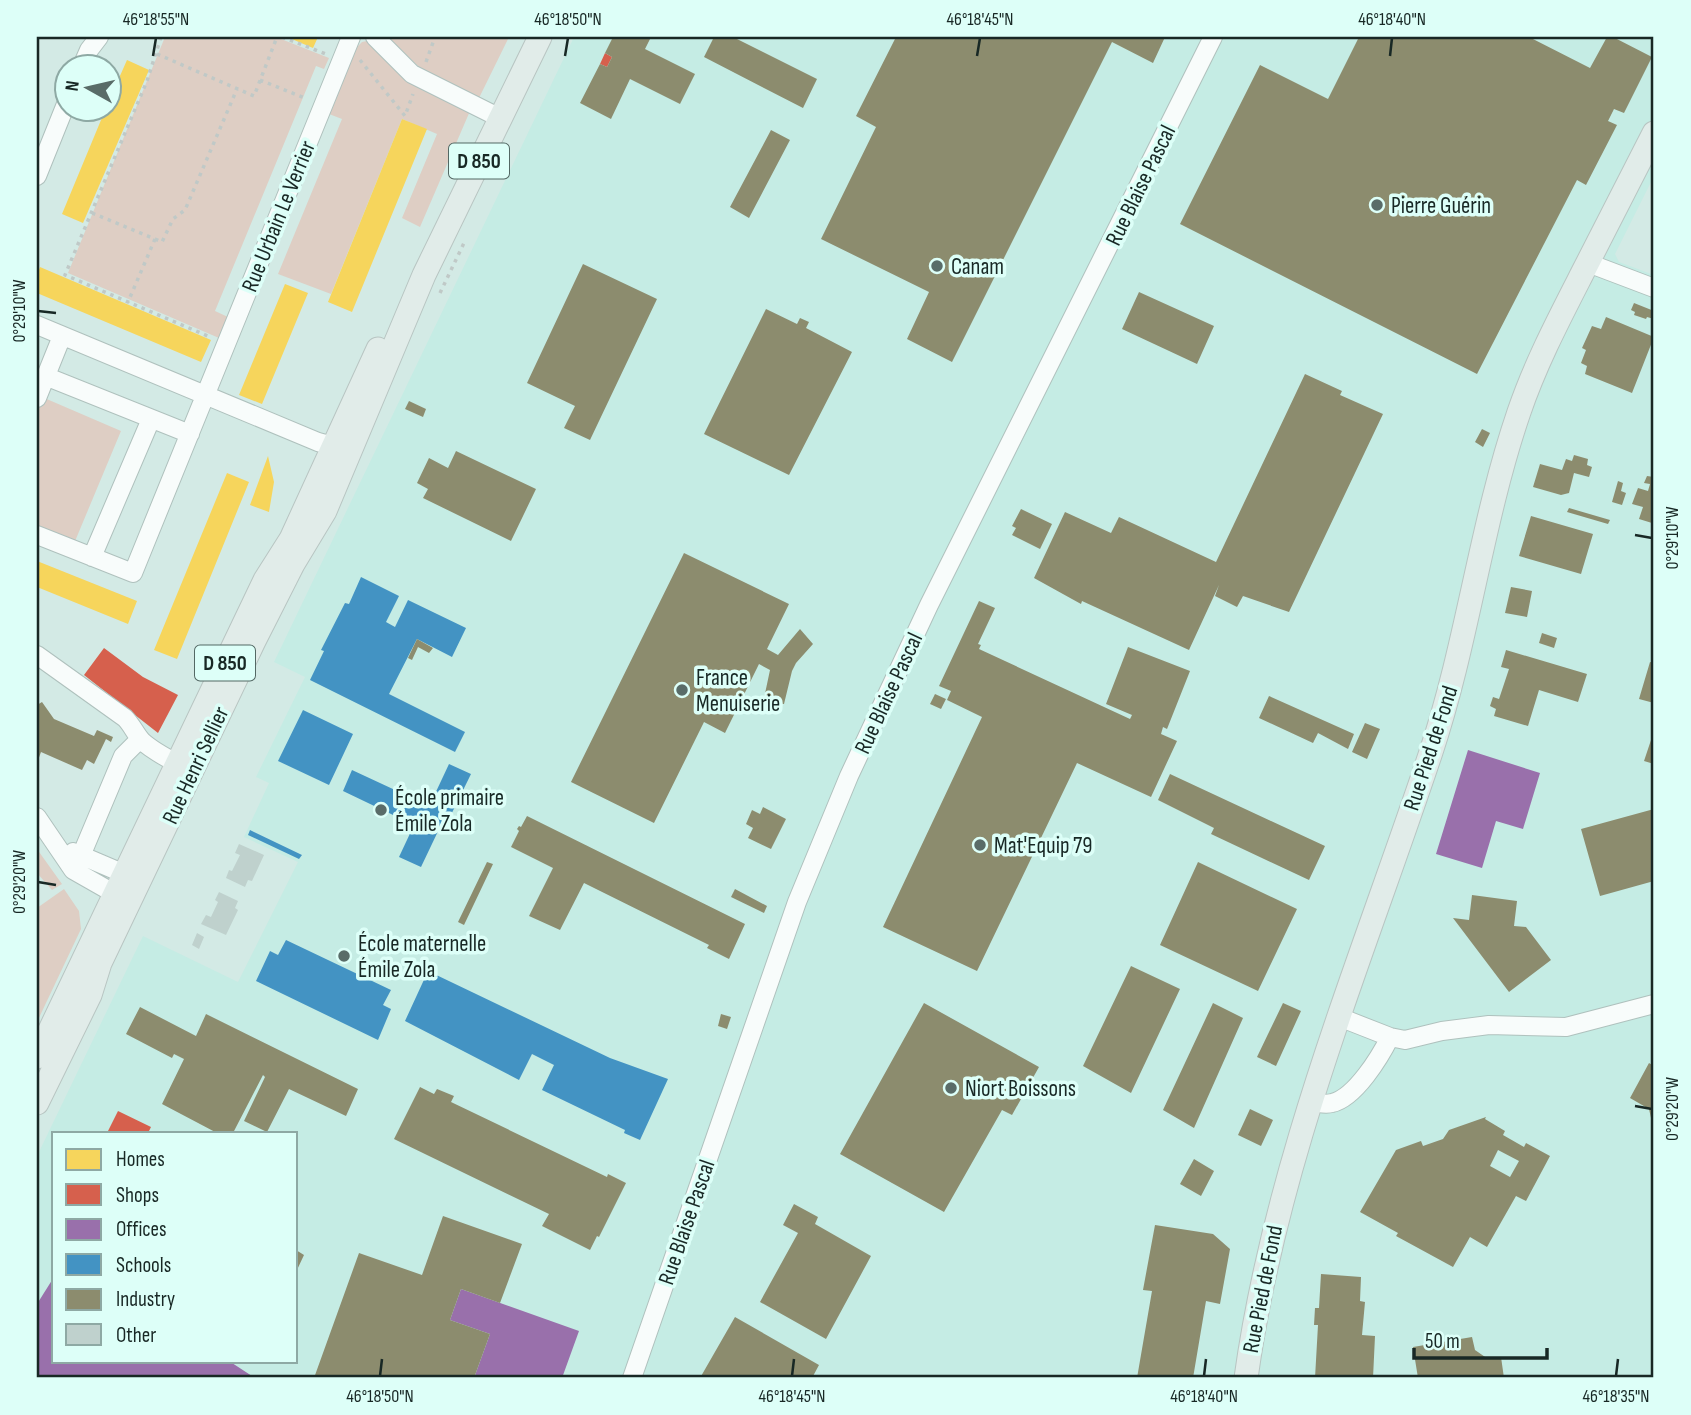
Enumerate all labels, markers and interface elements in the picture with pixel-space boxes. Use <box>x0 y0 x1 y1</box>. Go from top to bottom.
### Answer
text: 46°18'55"N <box>123 9 189 30</box>
text: 46°18'50"N <box>534 9 602 30</box>
text: 46°18'45"N <box>947 9 1013 30</box>
text: 46°18'40"N <box>1358 9 1426 30</box>
north arrow <box>52 52 122 122</box>
text: N <box>61 79 85 92</box>
street label: Rue Blaise Pascal <box>1100 121 1182 250</box>
street label: Rue Urbain Le Verrier <box>236 136 322 296</box>
road number: D 850 <box>449 144 509 178</box>
place label: Pierre Guérin <box>1391 192 1491 220</box>
marker: Pierre Guérin <box>1369 197 1385 213</box>
place label: Canam <box>951 253 1004 281</box>
marker: Canam <box>929 258 945 274</box>
text: 0°29'10"W <box>9 279 30 342</box>
text: 0°29'10"W <box>1662 506 1683 569</box>
street label: Rue Blaise Pascal <box>849 628 929 758</box>
road number: D 850 <box>195 646 255 680</box>
place label: France Menuiserie <box>696 664 780 718</box>
marker: France Menuiserie <box>674 682 690 698</box>
street label: Rue Pied de Fond <box>1398 682 1464 814</box>
street label: Rue Henri Sellier <box>156 702 236 829</box>
place label: École primaire Émile Zola <box>395 784 504 838</box>
marker: École primaire Émile Zola <box>373 802 389 818</box>
place label: Mat'Equip 79 <box>994 832 1093 860</box>
marker: Mat'Equip 79 <box>972 837 988 853</box>
text: 0°29'20"W <box>9 850 30 914</box>
place label: École maternelle Émile Zola <box>358 930 486 984</box>
marker: École maternelle Émile Zola <box>336 948 352 964</box>
place label: Niort Boissons <box>965 1075 1076 1103</box>
text: 0°29'20"W <box>1662 1077 1683 1141</box>
marker: Niort Boissons <box>943 1080 959 1096</box>
legend <box>52 1132 298 1362</box>
text: Homes <box>116 1147 165 1172</box>
street label: Rue Blaise Pascal <box>652 1156 721 1289</box>
text: Shops <box>116 1183 159 1208</box>
text: Offices <box>116 1217 167 1242</box>
street label: Rue Pied de Fond <box>1237 1223 1289 1355</box>
text: Schools <box>116 1253 171 1278</box>
text: Industry <box>116 1287 175 1312</box>
scale bar <box>1414 1317 1548 1361</box>
text: Other <box>116 1323 156 1348</box>
text: 50 m <box>1425 1329 1460 1354</box>
text: 46°18'50"N <box>346 1386 414 1407</box>
text: 46°18'45"N <box>759 1386 825 1407</box>
text: 46°18'40"N <box>1170 1386 1238 1407</box>
text: 46°18'35"N <box>1583 1386 1649 1407</box>

